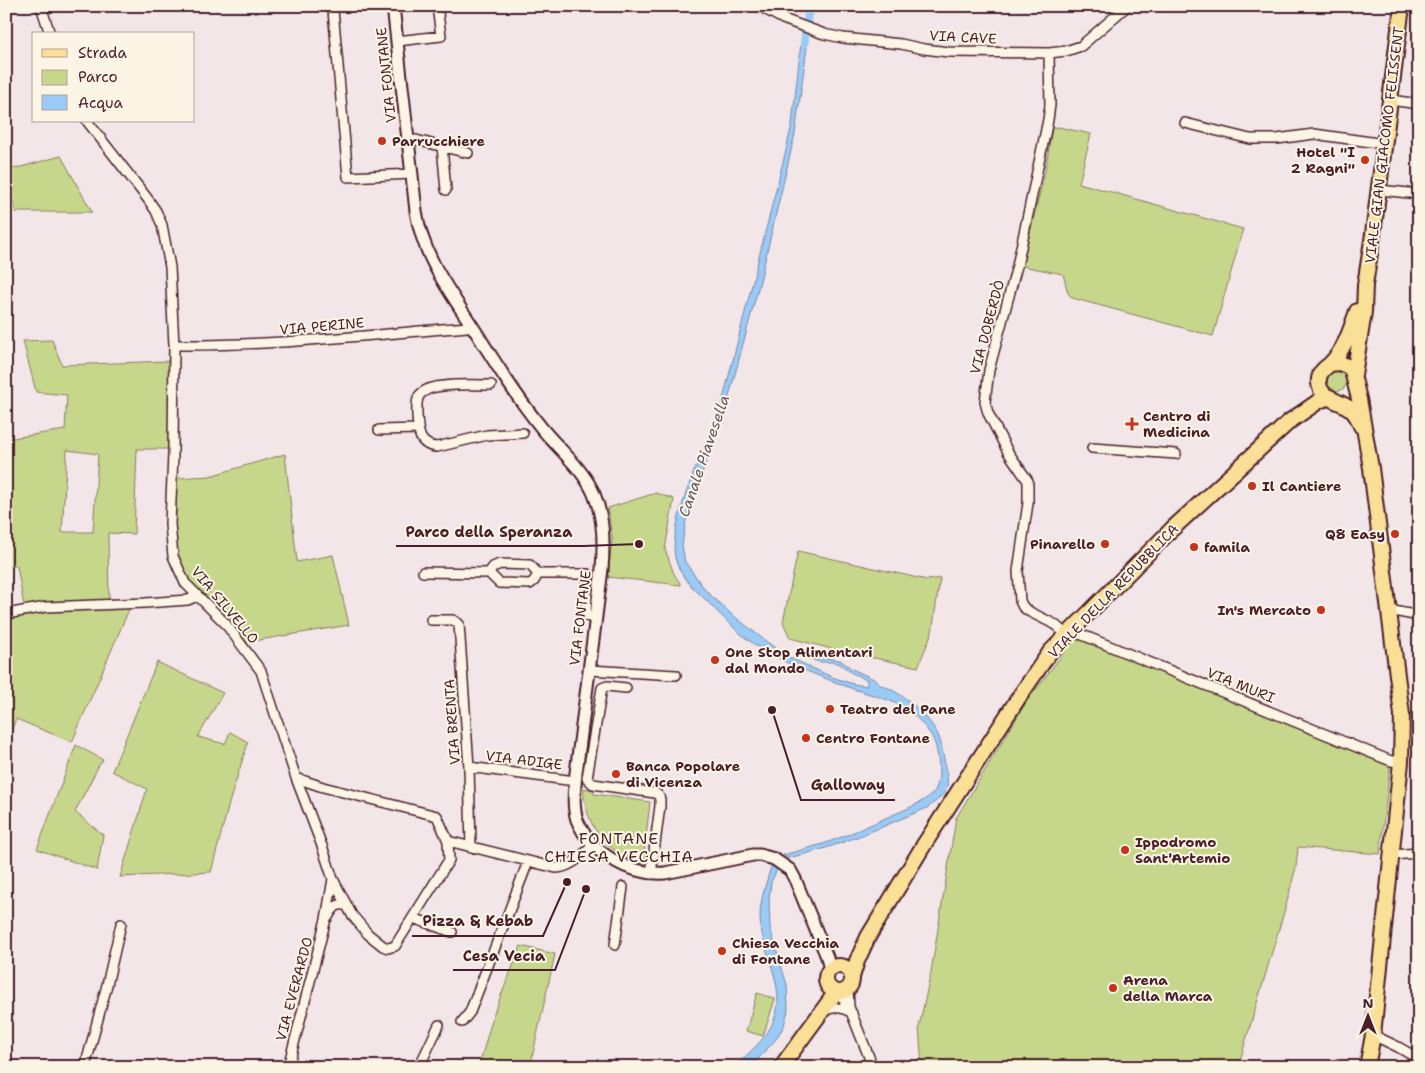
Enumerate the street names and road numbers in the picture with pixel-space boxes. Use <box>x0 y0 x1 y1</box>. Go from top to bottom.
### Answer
street label: VIALE GIAN GIACOMO FELISSENT <box>1361 25 1408 265</box>
street label: VIA FONTANE <box>372 26 400 124</box>
street label: VIA CAVE <box>929 26 997 48</box>
street label: VIA DOBERDÒ <box>966 278 1008 376</box>
street label: VIA PERINE <box>279 313 365 339</box>
street label: VIALE DELLA REPUBBLICA <box>1044 520 1182 662</box>
street label: VIA SILVELLO <box>187 563 263 647</box>
street label: VIA FONTANE <box>565 569 595 667</box>
street label: VIA MURI <box>1204 663 1278 707</box>
street label: VIA BRENTA <box>440 678 464 766</box>
street label: VIA ADIGE <box>484 746 564 774</box>
street label: VIA EVERARDO <box>271 935 317 1043</box>

